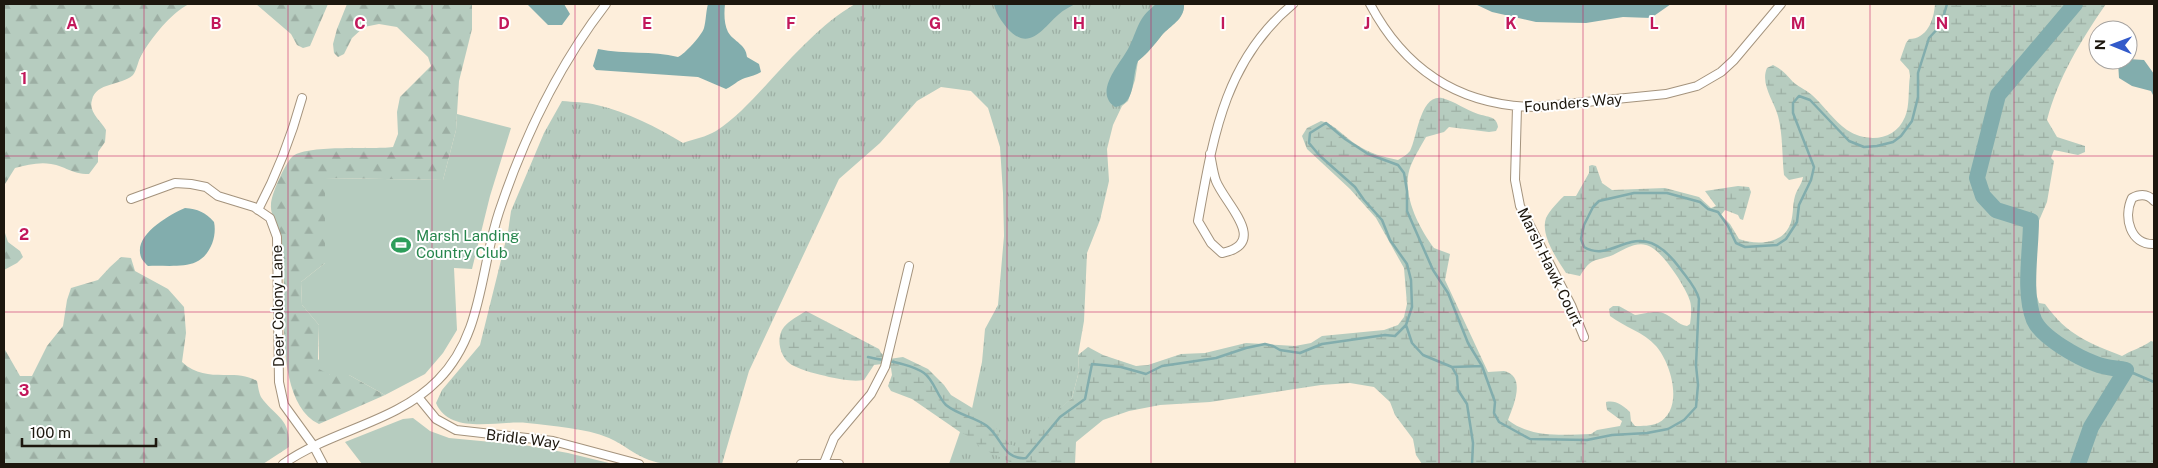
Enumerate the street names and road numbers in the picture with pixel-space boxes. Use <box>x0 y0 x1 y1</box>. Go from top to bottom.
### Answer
street label: Founders Way <box>1523 90 1623 115</box>
street label: Marsh Hawk Court <box>1514 205 1587 329</box>
street label: Deer Colony Lane <box>268 245 287 367</box>
street label: Bridle Way <box>485 426 561 451</box>

